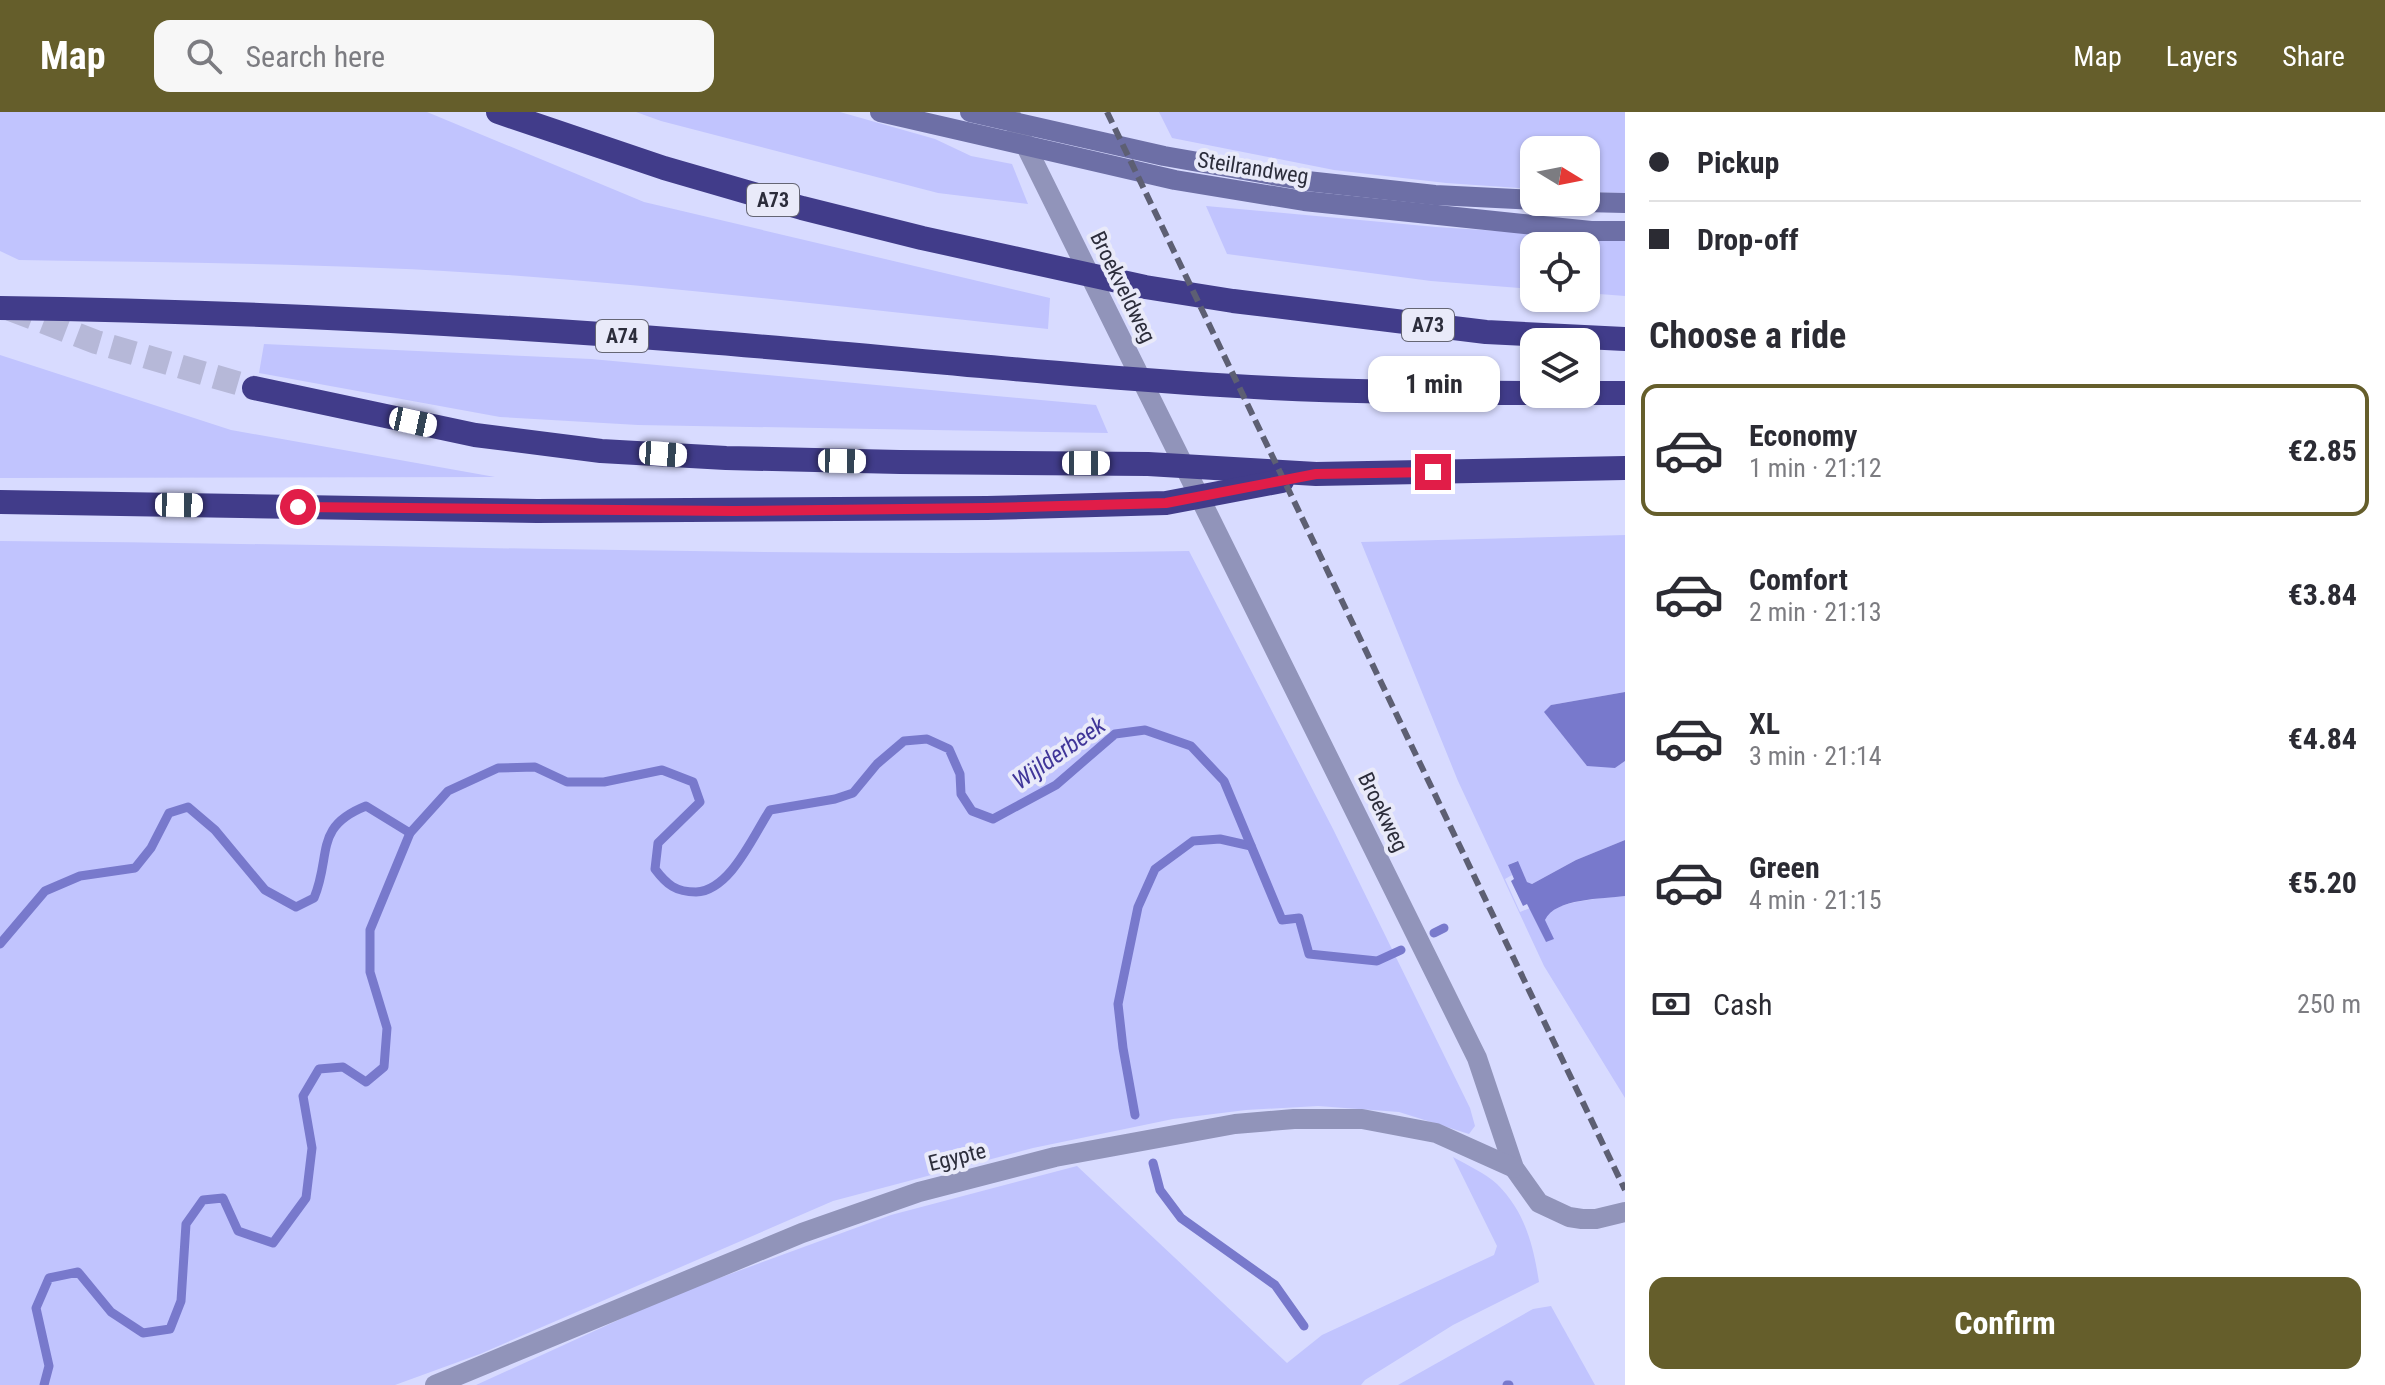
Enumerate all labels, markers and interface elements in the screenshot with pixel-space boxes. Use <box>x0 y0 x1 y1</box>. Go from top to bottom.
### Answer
search box <box>154 20 714 92</box>
text: Map <box>40 34 106 78</box>
icon: search <box>182 34 226 78</box>
text: Search here <box>246 39 385 74</box>
text: Map <box>2073 40 2122 73</box>
text: Layers <box>2166 40 2238 73</box>
text: Share <box>2282 40 2345 73</box>
north arrow <box>1520 136 1600 216</box>
map controls <box>1520 136 1600 408</box>
text: Pickup <box>1697 145 1779 180</box>
street label: Steilrandweg <box>1196 147 1310 189</box>
road number: A73 <box>747 184 799 216</box>
text: Drop-off <box>1697 222 1799 257</box>
street label: Broekveldweg <box>1085 227 1161 347</box>
button: locate <box>1520 232 1600 312</box>
road number: A73 <box>1402 309 1454 341</box>
text: Choose a ride <box>1649 315 1846 357</box>
road number: A74 <box>596 320 648 352</box>
button: layers <box>1520 328 1600 408</box>
callout: 1 min <box>1367 356 1499 412</box>
text: 1 min <box>1405 369 1463 399</box>
car <box>387 405 439 439</box>
icon: car <box>1653 414 1725 486</box>
text: Economy <box>1749 418 1857 453</box>
text: €2.85 <box>2288 433 2357 468</box>
car <box>638 440 688 468</box>
car <box>818 449 866 473</box>
car <box>1062 451 1110 475</box>
text: 1 min · 21:12 <box>1749 453 1882 483</box>
route end <box>1415 454 1451 490</box>
route start <box>280 489 316 525</box>
car <box>155 493 203 517</box>
icon: car <box>1653 558 1725 630</box>
text: Comfort <box>1749 562 1848 597</box>
text: €3.84 <box>2288 577 2357 612</box>
text: 2 min · 21:13 <box>1749 597 1882 627</box>
icon: car <box>1653 702 1725 774</box>
text: XL <box>1749 706 1780 741</box>
water label: Wijlderbeek <box>1007 711 1111 795</box>
text: €4.84 <box>2288 721 2357 756</box>
text: 3 min · 21:14 <box>1749 741 1882 771</box>
street label: Broekweg <box>1353 768 1413 856</box>
icon: car <box>1653 846 1725 918</box>
text: Green <box>1749 850 1820 885</box>
text: €5.20 <box>2288 865 2357 900</box>
text: 4 min · 21:15 <box>1749 885 1882 915</box>
icon: cash <box>1649 982 1693 1026</box>
text: Cash <box>1713 987 1773 1022</box>
text: 250 m <box>2297 989 2361 1019</box>
street label: Egypte <box>926 1138 988 1176</box>
button: Confirm <box>1649 1277 2361 1369</box>

